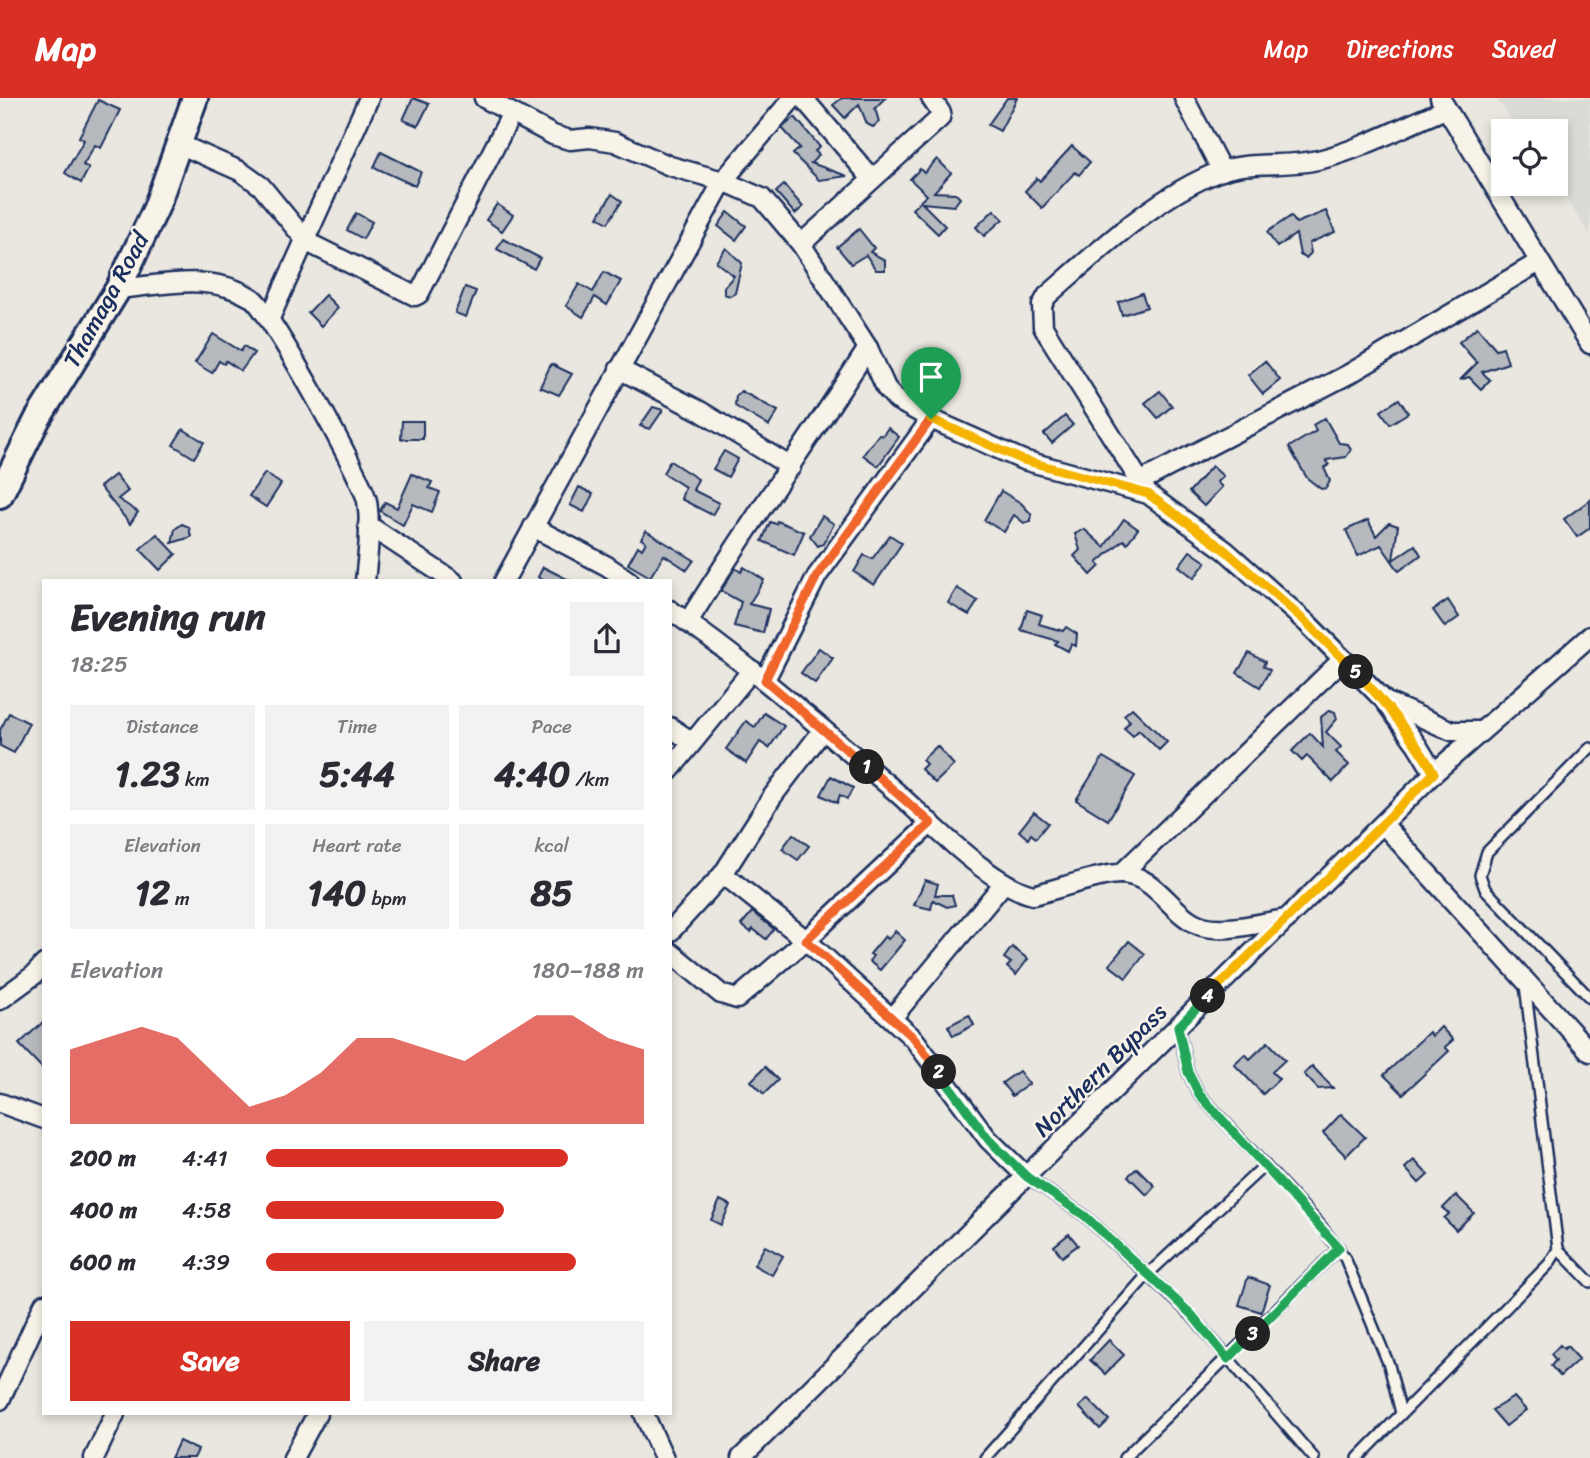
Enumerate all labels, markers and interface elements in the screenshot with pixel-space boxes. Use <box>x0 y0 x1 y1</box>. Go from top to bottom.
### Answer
text: Map <box>35 20 96 78</box>
text: Map <box>1264 28 1308 70</box>
text: Directions <box>1346 28 1454 70</box>
text: Saved <box>1492 28 1555 70</box>
map controls <box>1491 119 1568 196</box>
button: locate <box>1491 119 1568 196</box>
street label: Thamaga Road <box>51 222 162 376</box>
pin <box>901 347 961 419</box>
icon: arrive <box>912 358 950 396</box>
text: Evening run <box>70 584 266 651</box>
button: share <box>570 602 644 676</box>
text: 18:25 <box>70 644 128 685</box>
pin: 5 <box>1338 654 1374 690</box>
text: 5 <box>1350 655 1361 688</box>
text: Distance <box>126 710 198 743</box>
text: Time <box>337 710 377 743</box>
text: Pace <box>532 710 572 743</box>
text: 1.23 <box>115 743 180 805</box>
text: 5:44 <box>319 743 395 805</box>
text: 4:40 <box>494 743 570 805</box>
pin: 1 <box>850 750 884 784</box>
text: 1 <box>862 750 871 783</box>
text: km <box>180 763 210 796</box>
text: /km <box>570 763 609 796</box>
text: Elevation <box>124 829 201 862</box>
text: Heart rate <box>312 829 402 862</box>
text: kcal <box>534 829 569 862</box>
text: 12 <box>135 862 170 924</box>
text: 140 <box>307 862 367 924</box>
text: 85 <box>530 862 573 924</box>
text: m <box>170 882 190 915</box>
text: bpm <box>367 882 407 915</box>
text: Elevation <box>70 950 163 991</box>
text: 180–188 m <box>531 950 644 991</box>
pin: 4 <box>1190 978 1226 1014</box>
text: 4 <box>1202 979 1213 1012</box>
street label: Northern Bypass <box>1023 993 1177 1147</box>
pin: 2 <box>922 1054 956 1090</box>
text: 2 <box>933 1055 944 1088</box>
text: 200 m <box>70 1138 136 1179</box>
text: 4:41 <box>182 1138 228 1179</box>
text: 400 m <box>70 1190 137 1231</box>
text: 4:58 <box>182 1190 231 1231</box>
text: 600 m <box>70 1242 136 1283</box>
text: 4:39 <box>182 1242 230 1283</box>
pin: 3 <box>1236 1316 1270 1352</box>
text: 3 <box>1247 1317 1258 1350</box>
button: Save <box>70 1321 350 1401</box>
button: Share <box>364 1321 644 1401</box>

